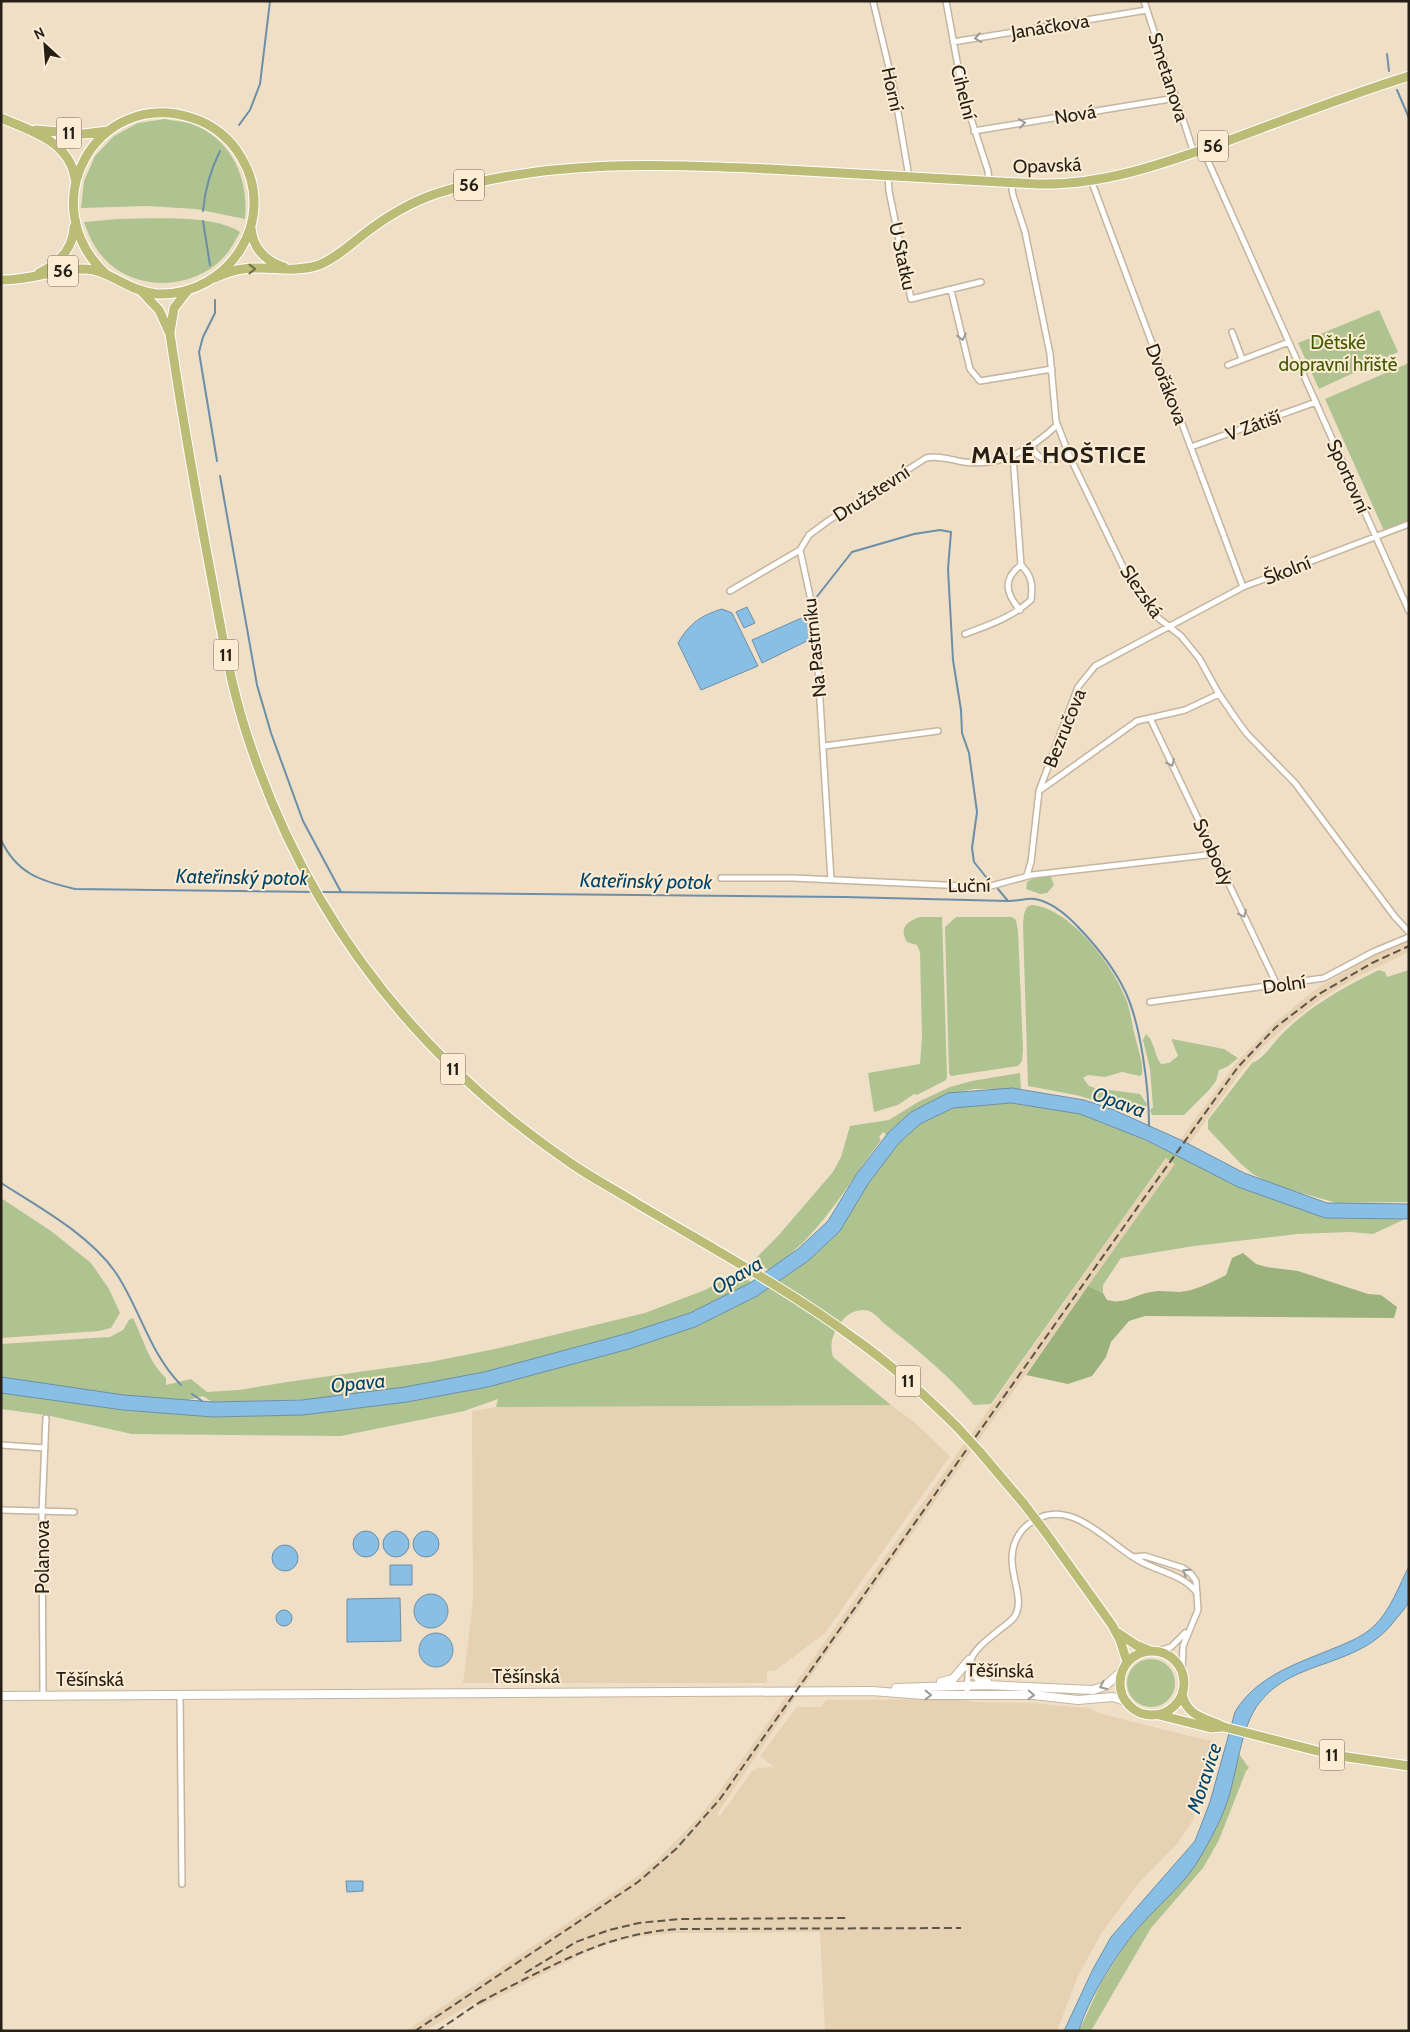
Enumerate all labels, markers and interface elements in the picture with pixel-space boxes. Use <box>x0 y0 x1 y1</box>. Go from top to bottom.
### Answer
street label: Janáčkova <box>1008 9 1091 44</box>
north arrow <box>20 20 70 70</box>
text: N <box>31 23 48 44</box>
street label: Smetanova <box>1143 30 1194 125</box>
one-way arrow <box>974 32 982 42</box>
street label: Cihelní <box>946 62 981 122</box>
street label: Horní <box>877 65 908 113</box>
street label: Nová <box>1053 100 1097 129</box>
road number: 11 <box>56 118 82 148</box>
one-way arrow <box>1018 119 1027 129</box>
road number: 56 <box>1198 130 1228 162</box>
street label: Opavská <box>1012 153 1082 178</box>
road number: 56 <box>454 170 484 200</box>
street label: U Statku <box>884 220 921 292</box>
road number: 56 <box>48 256 78 286</box>
one-way arrow <box>248 264 256 274</box>
park label: Dětské dopravní hřiště <box>1279 331 1398 376</box>
one-way arrow <box>956 333 967 342</box>
street label: Dvořákova <box>1141 340 1193 428</box>
street label: V Zátiší <box>1222 405 1284 446</box>
street label: Sportovní <box>1322 436 1375 517</box>
district label: MALÉ HOŠTICE <box>971 440 1147 469</box>
street label: Družstevní <box>829 460 914 527</box>
street label: Školní <box>1260 550 1314 590</box>
street label: Slezská <box>1115 560 1168 622</box>
street label: Na Pastrníku <box>798 597 831 699</box>
road number: 11 <box>214 640 238 670</box>
street label: Bezručova <box>1038 685 1091 771</box>
one-way arrow <box>1165 757 1175 766</box>
street label: Svobody <box>1188 815 1239 890</box>
water label: Kateřinský potok <box>176 864 310 890</box>
water label: Kateřinský potok <box>580 868 714 894</box>
street label: Luční <box>947 874 991 897</box>
one-way arrow <box>1237 909 1248 918</box>
street label: Dolní <box>1261 970 1307 999</box>
road number: 11 <box>440 1054 466 1084</box>
water label: Opava <box>1089 1081 1149 1123</box>
water label: Opava <box>707 1251 767 1299</box>
road number: 11 <box>896 1365 920 1396</box>
water label: Opava <box>330 1368 386 1398</box>
street label: Polanova <box>31 1520 54 1594</box>
one-way arrow <box>1182 1569 1192 1578</box>
street label: Těšínská <box>966 1658 1034 1683</box>
street label: Těšínská <box>492 1665 560 1688</box>
street label: Těšínská <box>56 1668 124 1691</box>
one-way arrow <box>1099 1679 1108 1690</box>
one-way arrow <box>925 1690 933 1700</box>
one-way arrow <box>1028 1690 1036 1701</box>
water label: Moravice <box>1181 1740 1227 1817</box>
road number: 11 <box>1320 1740 1344 1770</box>

